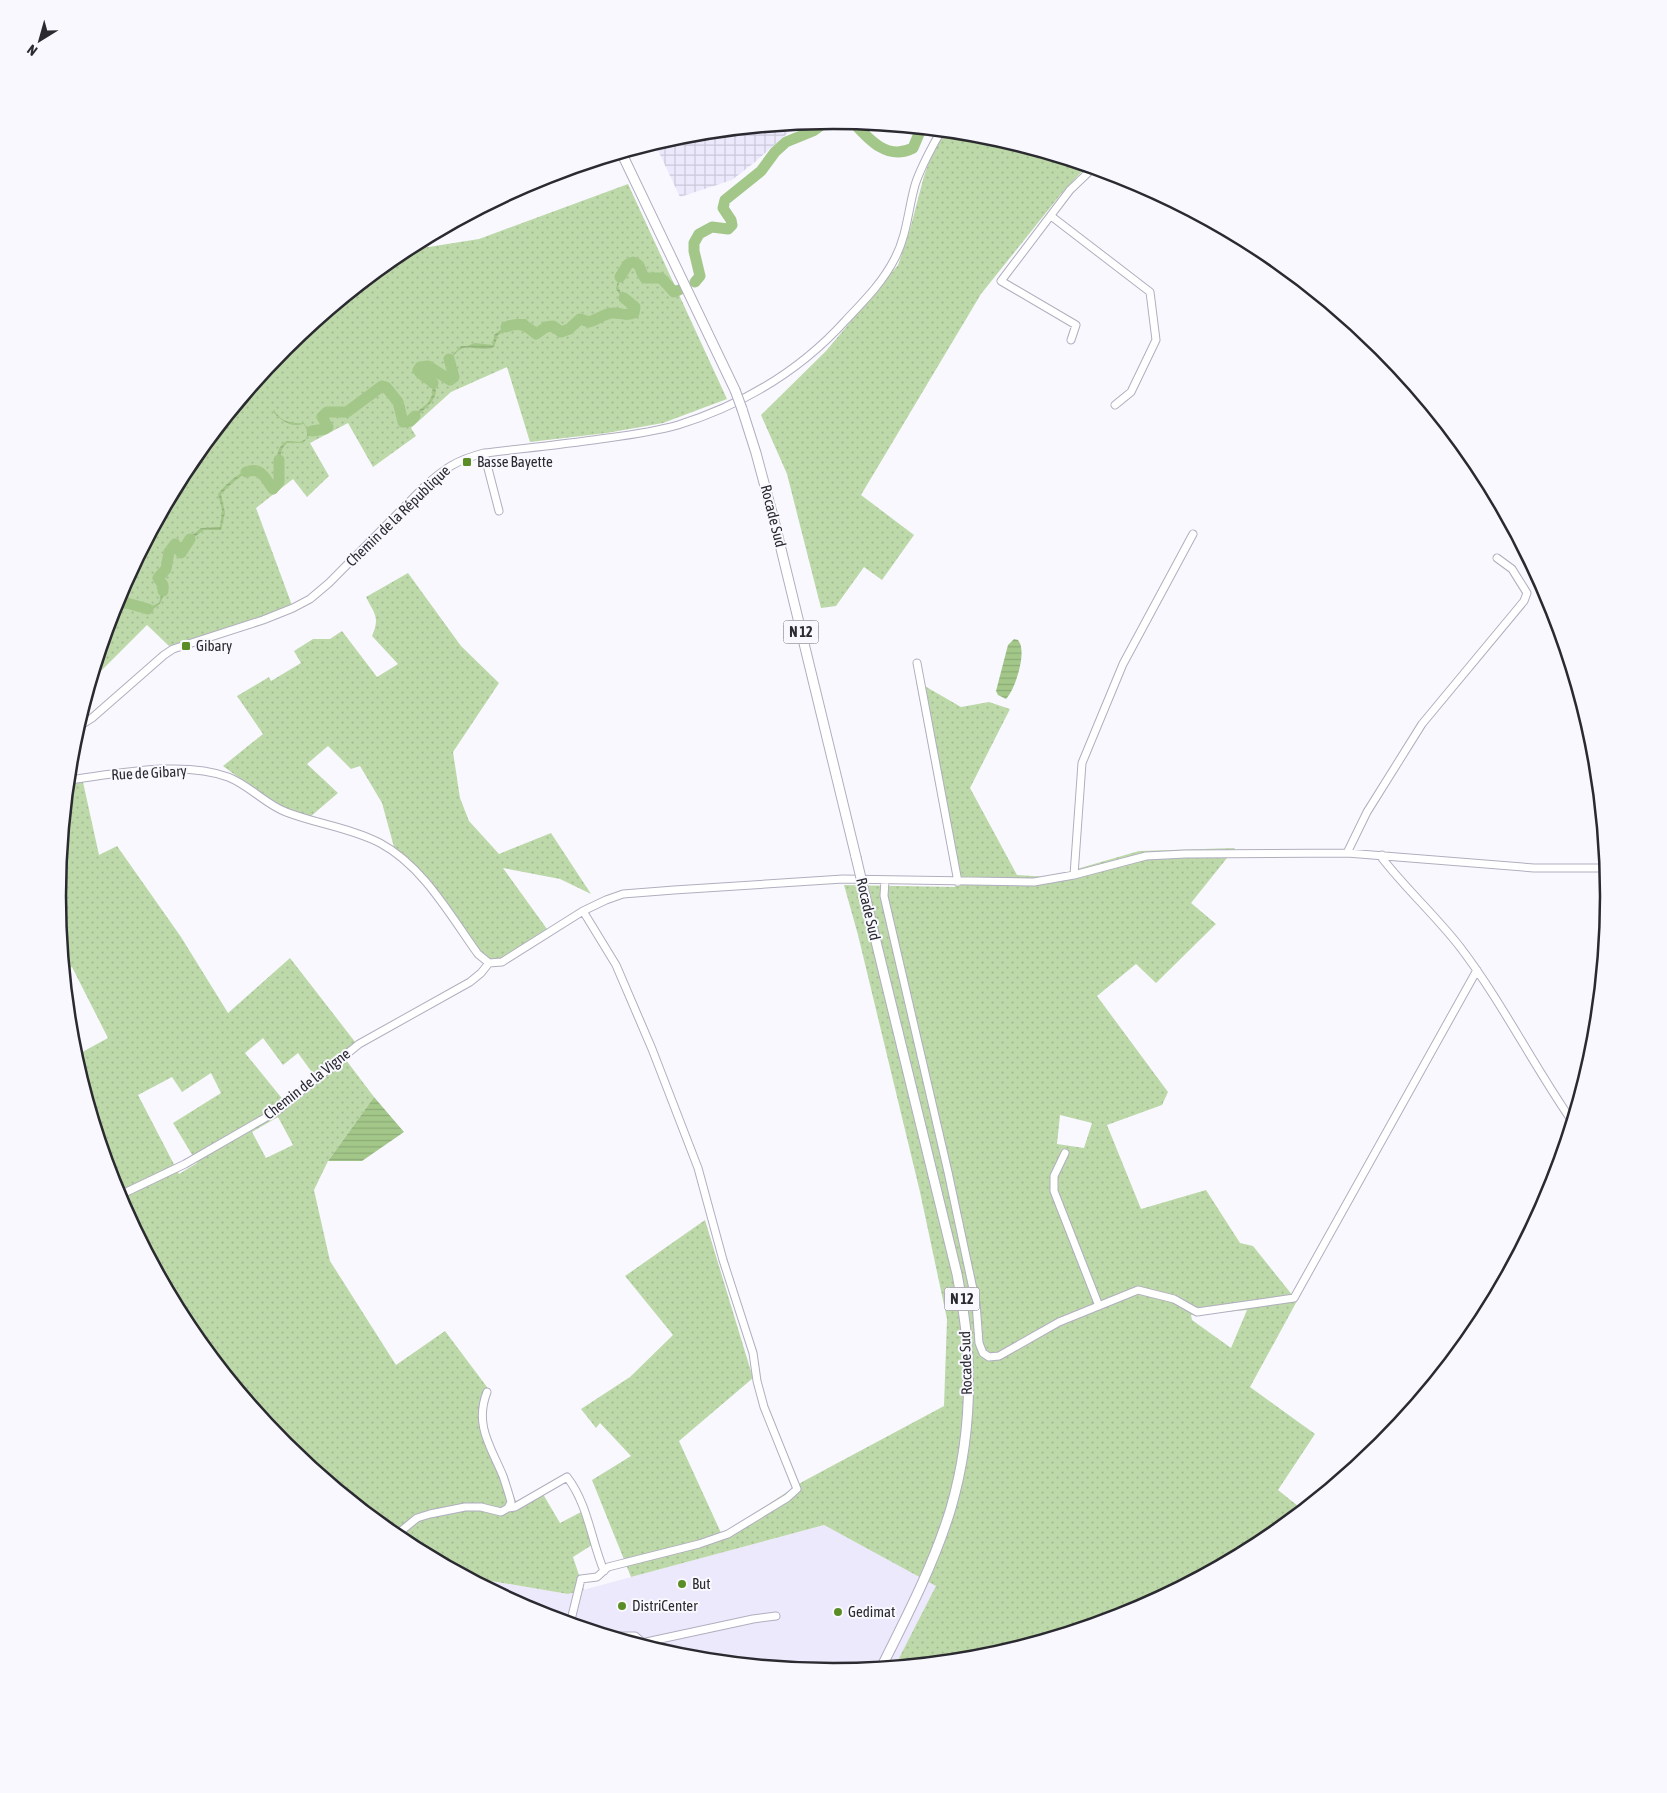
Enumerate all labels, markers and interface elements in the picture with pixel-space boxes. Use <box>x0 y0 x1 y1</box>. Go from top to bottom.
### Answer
north arrow <box>15 15 65 65</box>
text: N <box>24 42 40 59</box>
place label: Basse Bayette <box>477 453 553 470</box>
marker: Basse Bayette <box>461 456 473 468</box>
street label: Chemin de la République <box>342 462 453 570</box>
street label: Rocade Sud <box>758 483 789 549</box>
road number: N 12 <box>784 620 818 644</box>
place label: Gibary <box>196 637 232 654</box>
marker: Gibary <box>180 640 192 652</box>
street label: Rue de Gibary <box>111 762 187 783</box>
street label: Rocade Sud <box>853 876 884 942</box>
street label: Chemin de la Vigne <box>260 1045 353 1123</box>
road number: N 12 <box>944 1288 980 1310</box>
street label: Rocade Sud <box>956 1331 975 1395</box>
place label: But <box>692 1575 711 1592</box>
marker: But <box>676 1578 688 1590</box>
place label: DistriCenter <box>632 1597 698 1614</box>
marker: DistriCenter <box>616 1600 628 1612</box>
place label: Gedimat <box>848 1603 895 1620</box>
marker: Gedimat <box>832 1606 844 1618</box>

